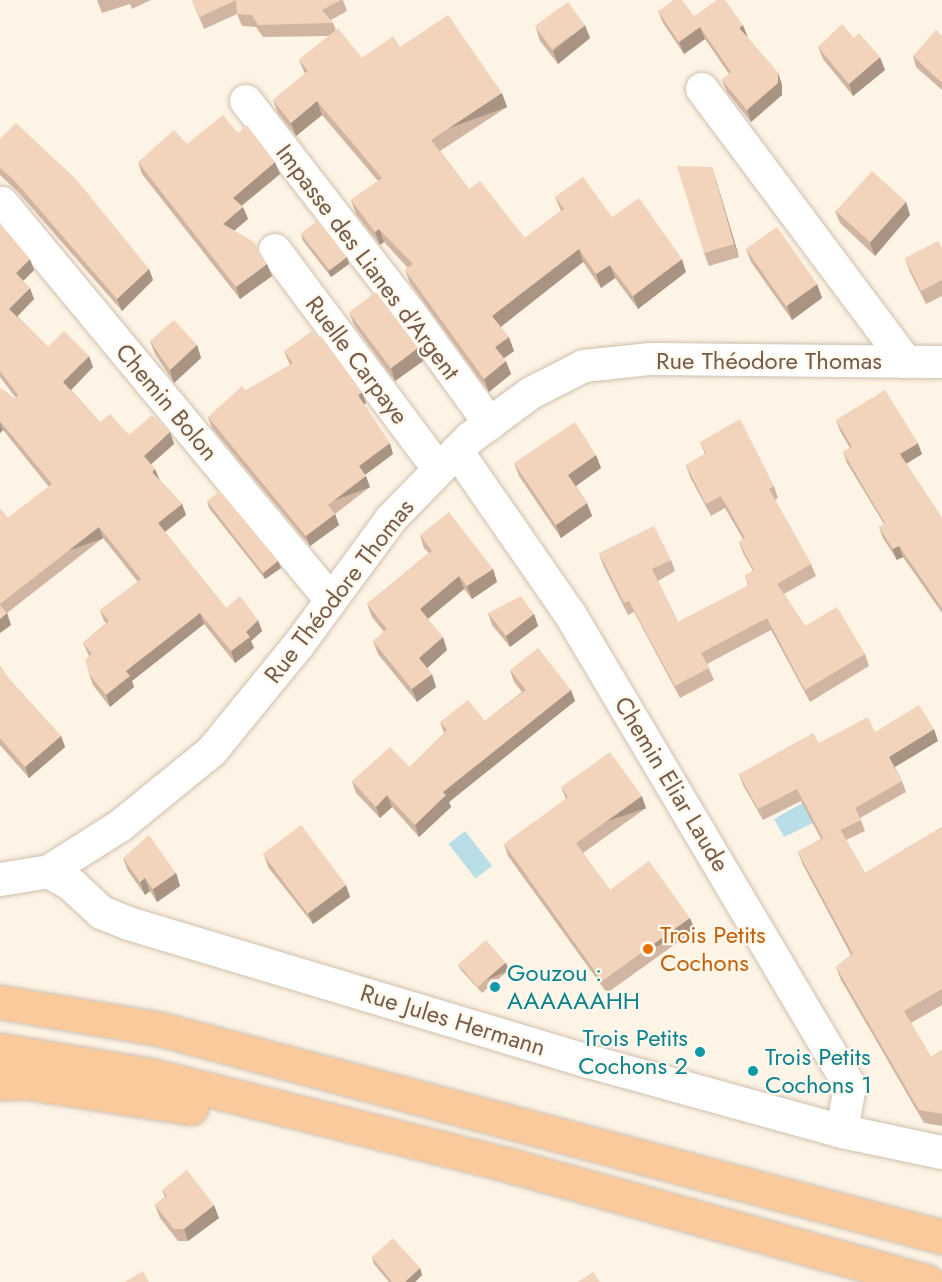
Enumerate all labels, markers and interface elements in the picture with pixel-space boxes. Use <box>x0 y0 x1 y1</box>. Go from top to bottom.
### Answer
street label: Impasse des Lianes d'Argent <box>270 139 466 385</box>
street label: Ruelle Carpaye <box>299 290 415 430</box>
street label: Chemin Bolon <box>110 338 224 466</box>
street label: Rue Théodore Thomas <box>656 347 882 375</box>
street label: Rue Théodore Thomas <box>258 493 420 689</box>
street label: Chemin Eliar Laude <box>608 691 736 877</box>
place label: Trois Petits Cochons <box>660 921 766 977</box>
marker: Trois Petits Cochons <box>641 942 655 956</box>
place label: Gouzou : AAAAAAHH <box>507 959 640 1015</box>
street label: Rue Jules Hermann <box>357 978 549 1062</box>
marker: Gouzou : AAAAAAHH <box>488 980 502 994</box>
place label: Trois Petits Cochons 2 <box>578 1024 688 1080</box>
place label: Trois Petits Cochons 1 <box>765 1043 872 1099</box>
marker: Trois Petits Cochons 2 <box>693 1045 707 1059</box>
marker: Trois Petits Cochons 1 <box>746 1064 760 1078</box>

